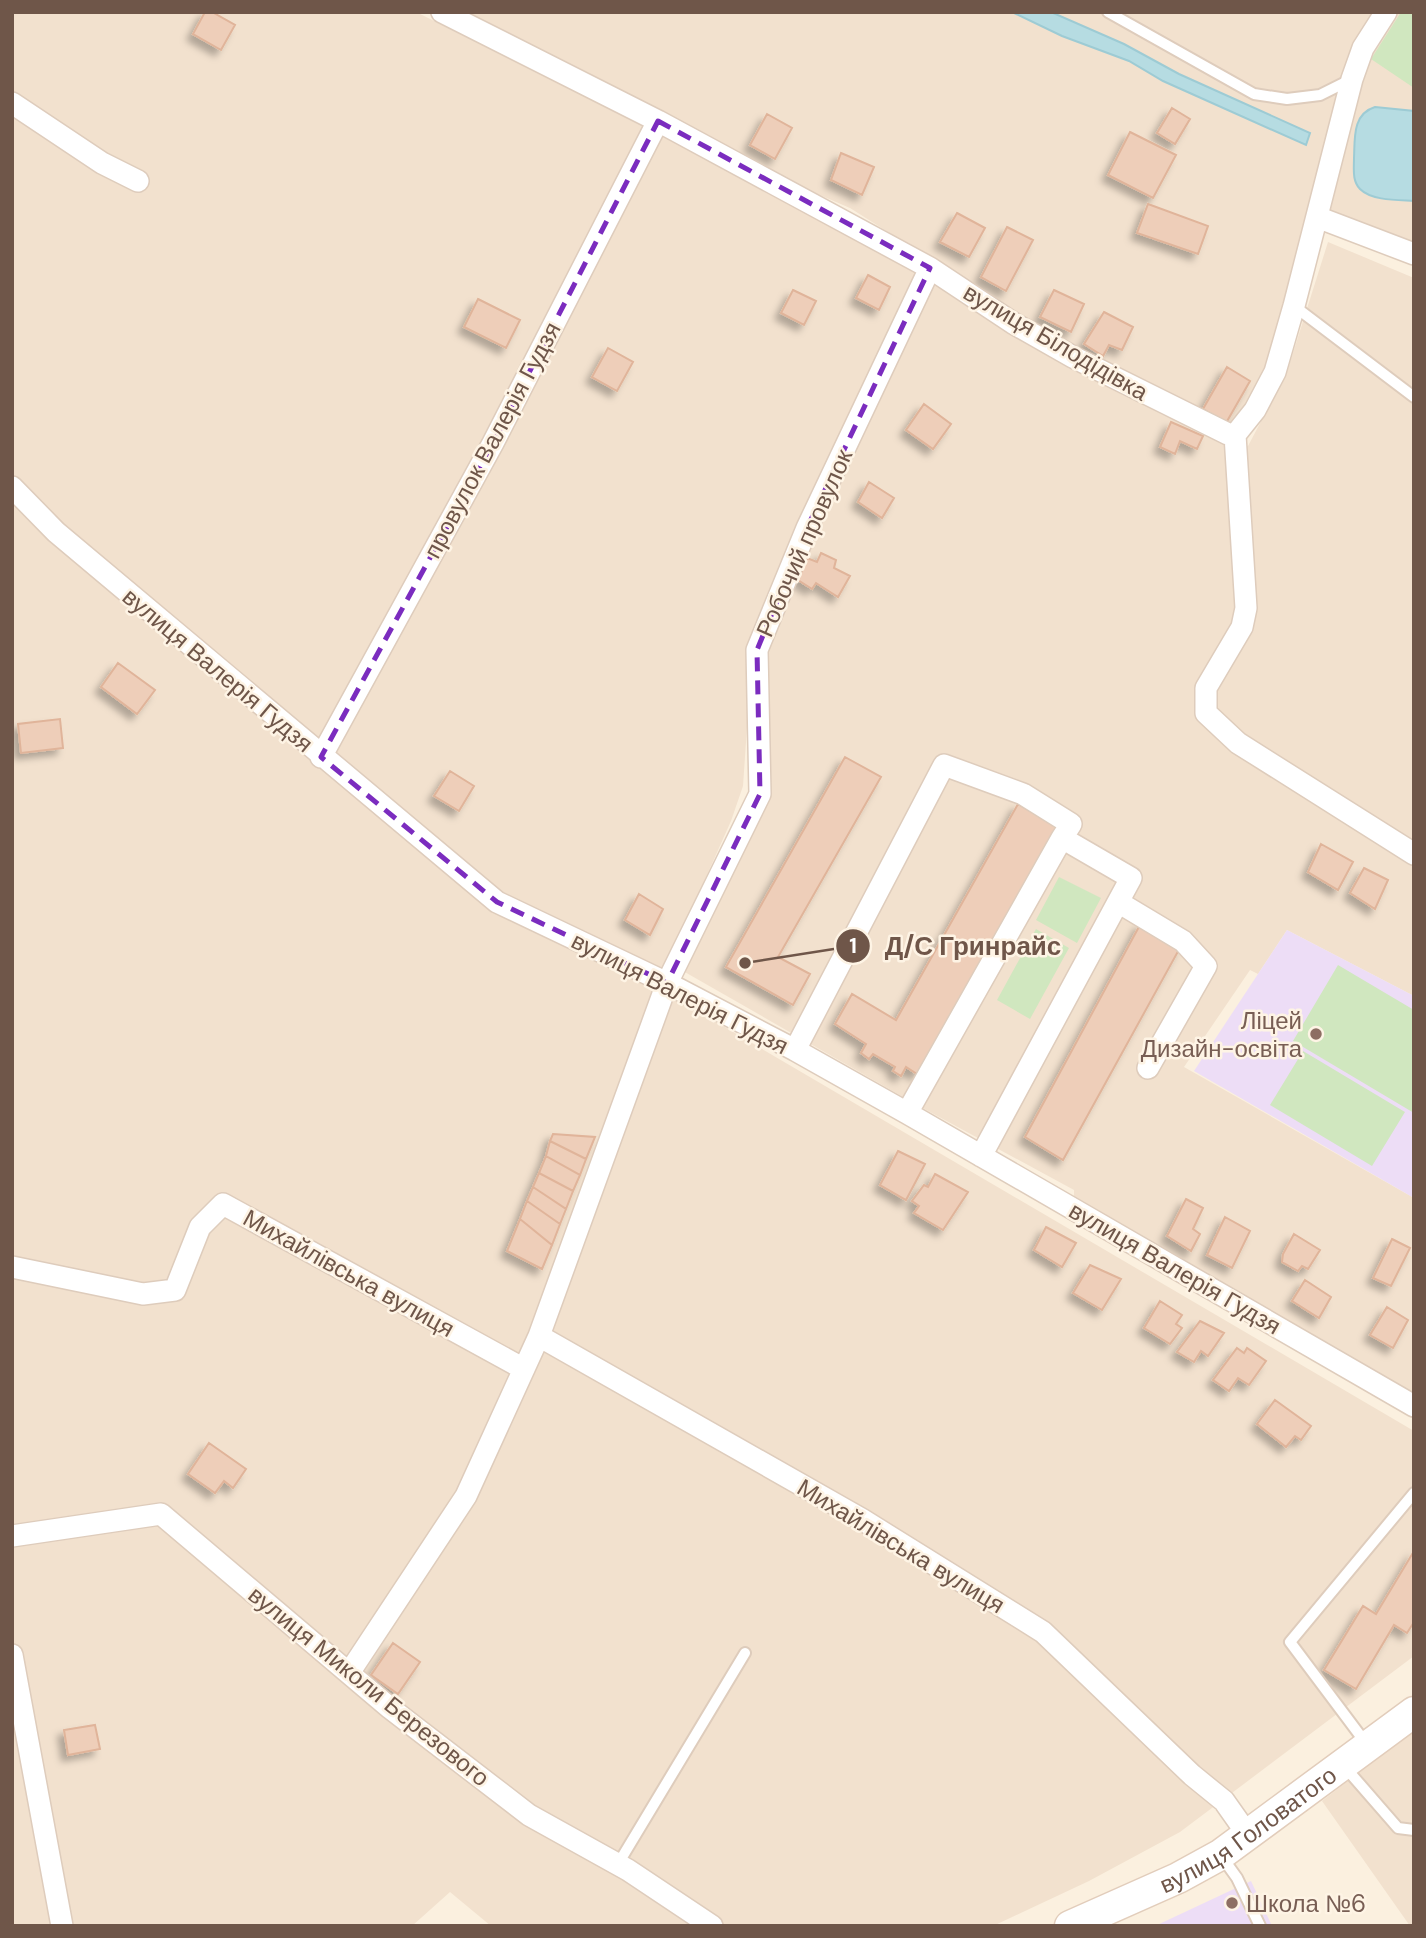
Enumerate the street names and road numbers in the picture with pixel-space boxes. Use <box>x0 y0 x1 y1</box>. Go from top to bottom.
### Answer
street label: вулиця Білодідівка <box>958 277 1154 408</box>
street label: провулок Валерія Гудзя <box>417 316 567 564</box>
street label: Робочий провулок <box>749 444 859 642</box>
street label: вулиця Валерія Гудзя <box>116 581 320 759</box>
street label: вулиця Валерія Гудзя <box>566 925 794 1061</box>
street label: вулиця Валерія Гудзя <box>1063 1195 1287 1341</box>
street label: Михайлівська вулиця <box>238 1202 460 1344</box>
street label: Михайлівська вулиця <box>792 1472 1010 1620</box>
street label: вулиця Миколи Березового <box>242 1579 496 1793</box>
street label: вулиця Головатого <box>1155 1759 1342 1900</box>

